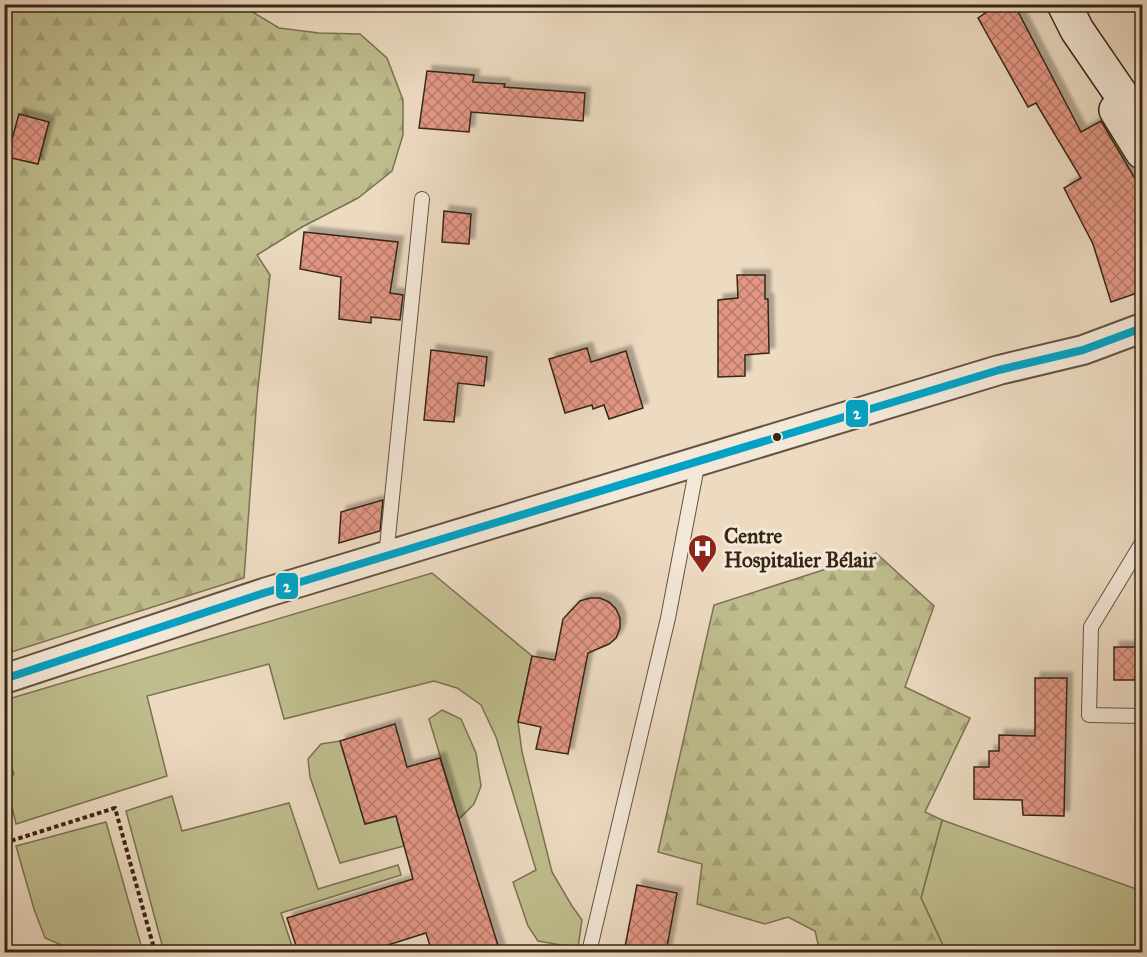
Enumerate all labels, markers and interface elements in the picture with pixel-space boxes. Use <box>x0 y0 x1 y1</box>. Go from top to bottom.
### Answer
line badge: 2 <box>845 399 869 428</box>
text: 2 <box>853 404 862 423</box>
unlabelled marker <box>771 431 783 443</box>
place label: Centre Hospitalier Bélair <box>724 523 877 573</box>
hospital icon: Centre Hospitalier Bélair <box>687 532 719 574</box>
line badge: 2 <box>275 572 299 600</box>
text: 2 <box>283 577 292 596</box>

